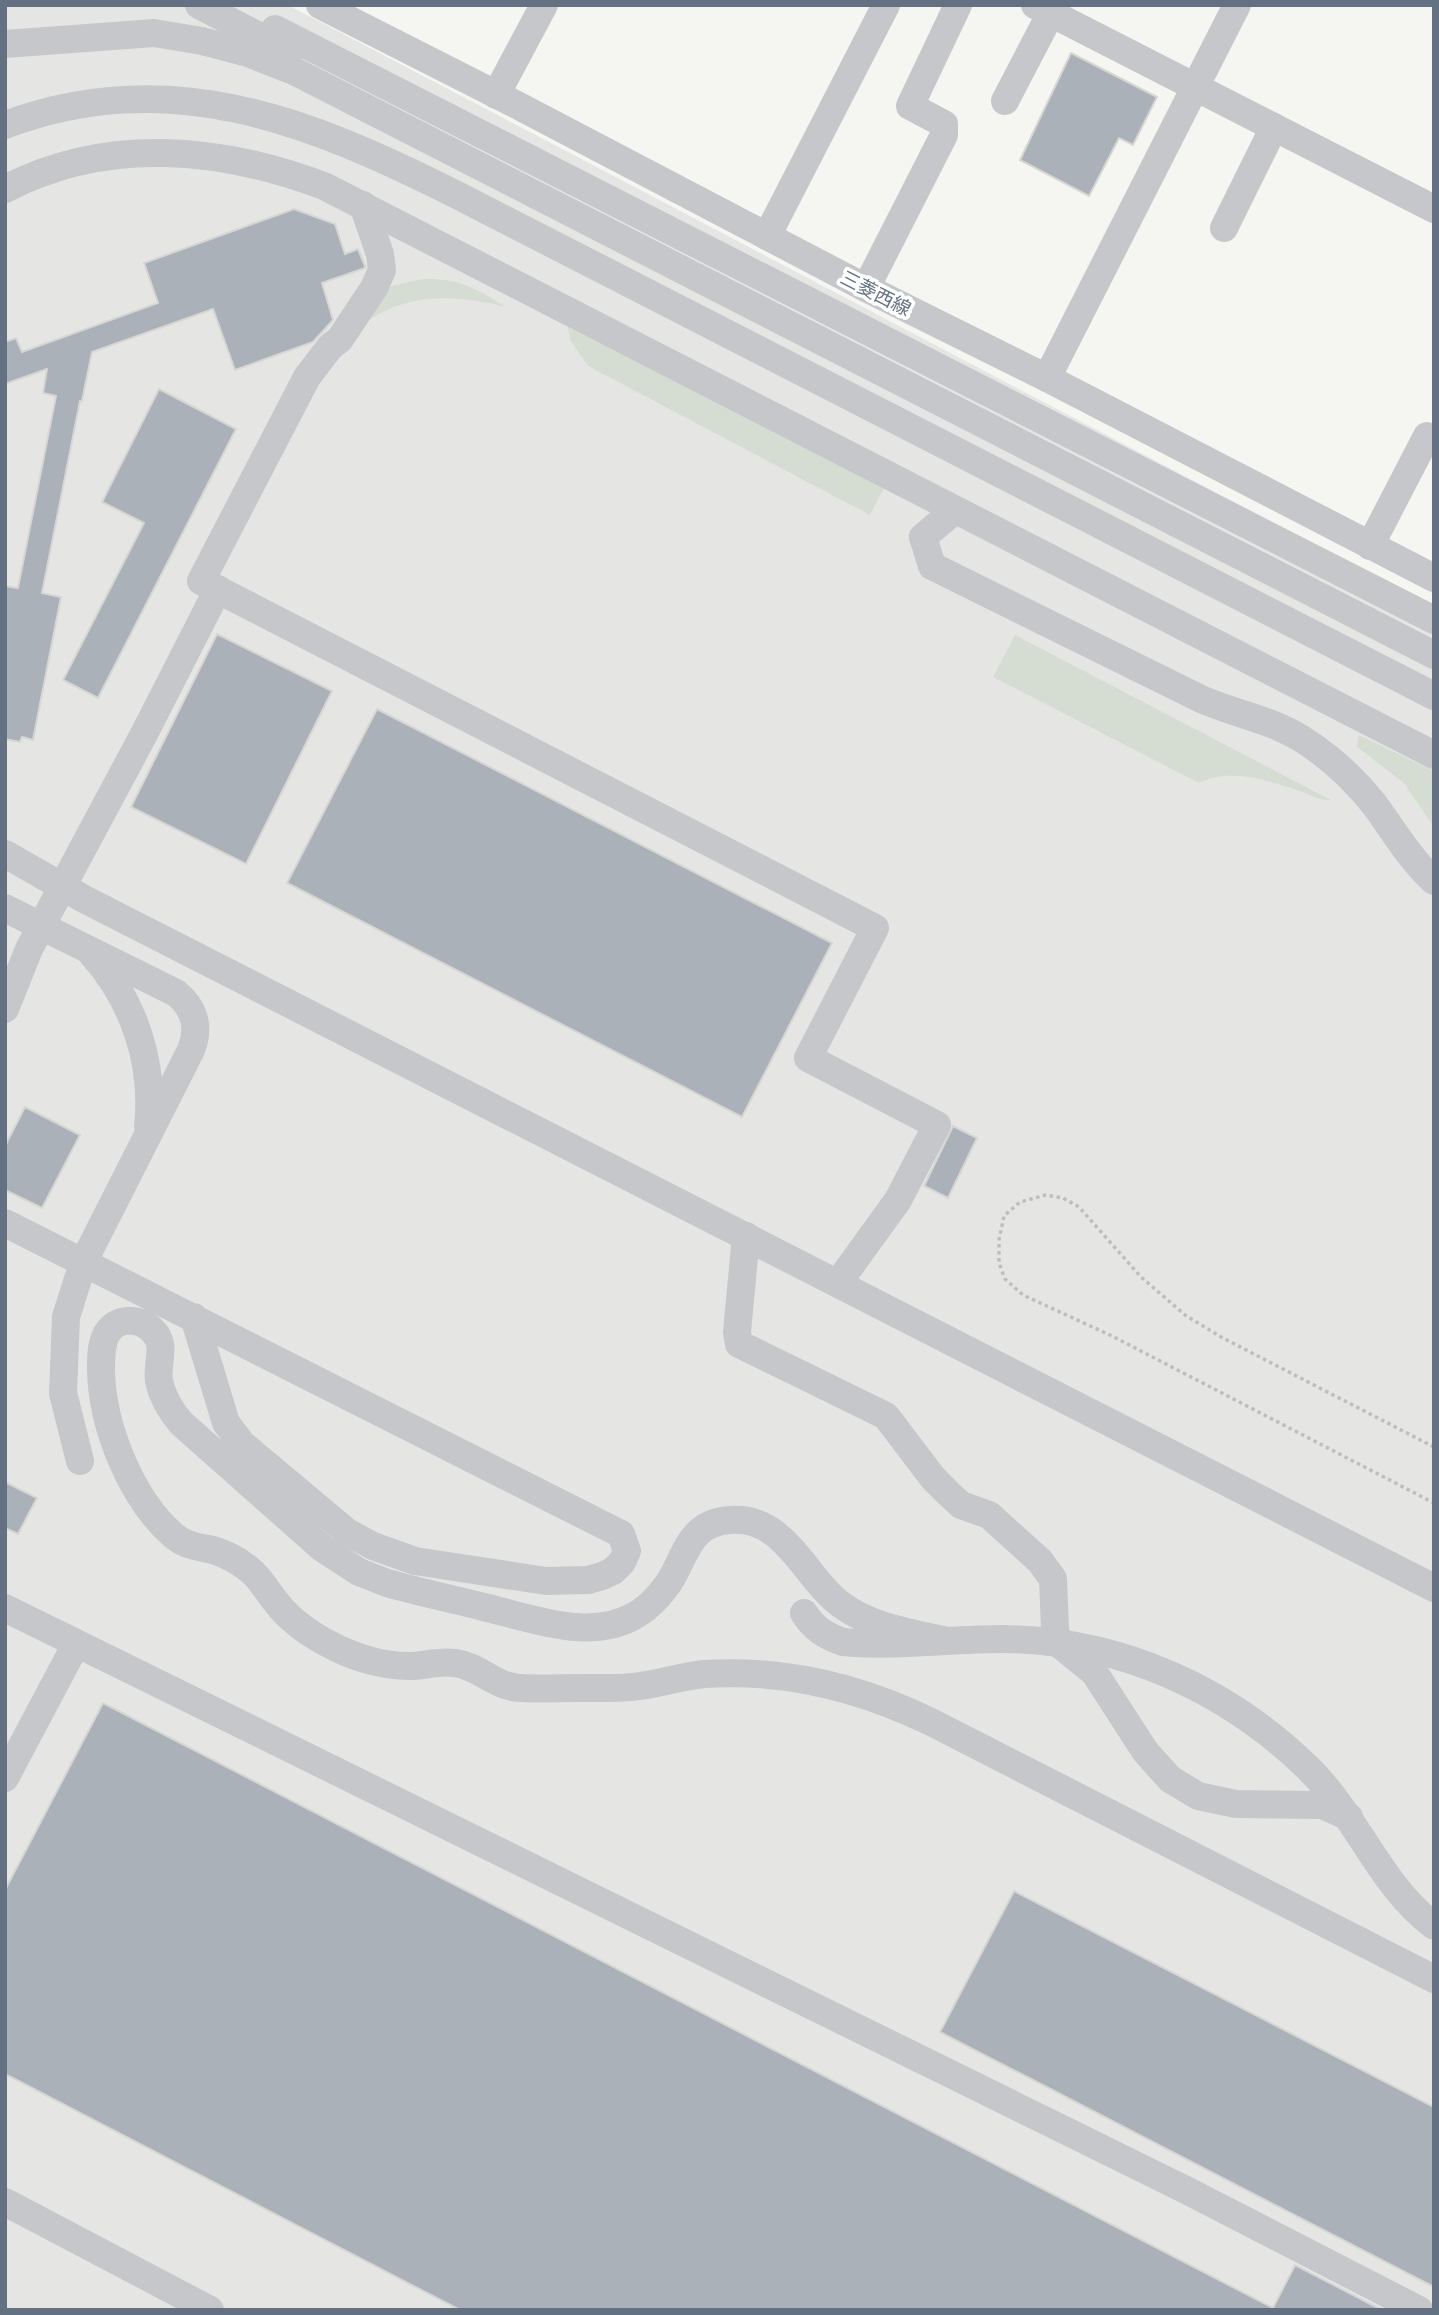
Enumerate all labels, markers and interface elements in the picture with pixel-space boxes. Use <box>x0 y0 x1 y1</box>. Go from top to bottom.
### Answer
street label: 三菱西線 <box>837 265 915 321</box>

